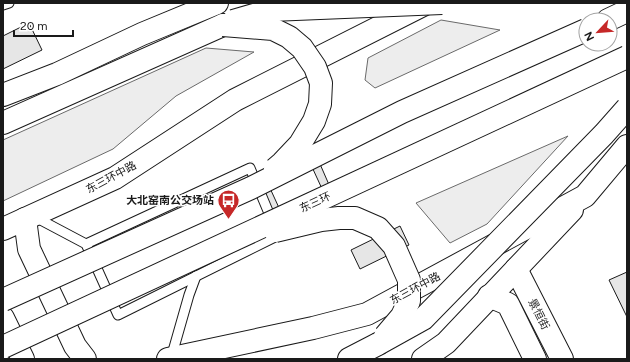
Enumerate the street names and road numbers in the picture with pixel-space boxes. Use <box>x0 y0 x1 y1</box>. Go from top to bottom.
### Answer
street label: 东三环中路 <box>84 159 139 196</box>
street label: 东三环 <box>298 190 333 215</box>
street label: 东三环中路 <box>388 270 443 307</box>
street label: 景恒街 <box>525 297 552 332</box>

